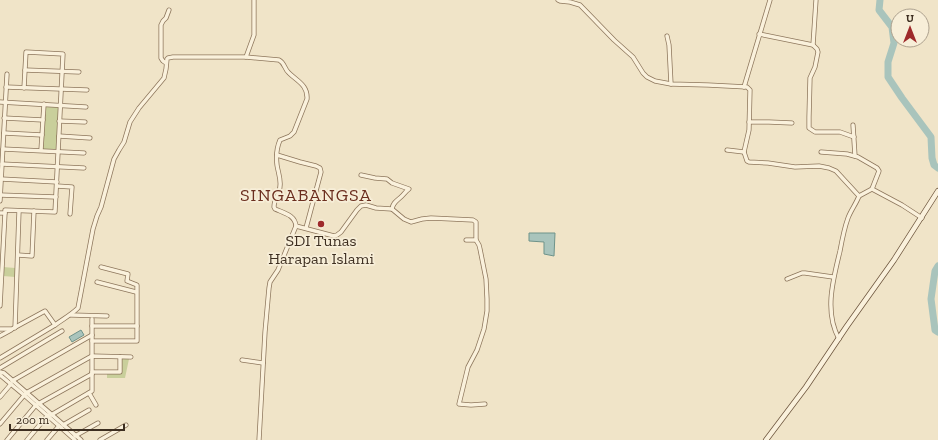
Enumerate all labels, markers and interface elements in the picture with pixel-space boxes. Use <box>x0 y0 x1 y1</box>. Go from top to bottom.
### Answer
north arrow <box>890 8 930 48</box>
text: U <box>906 12 914 25</box>
district label: SINGABANGSA <box>240 184 372 206</box>
marker: SDI Tunas Harapan Islami <box>316 219 326 229</box>
place label: SDI Tunas Harapan Islami <box>268 231 374 268</box>
scale bar <box>10 406 124 432</box>
text: 200 m <box>16 413 50 427</box>

